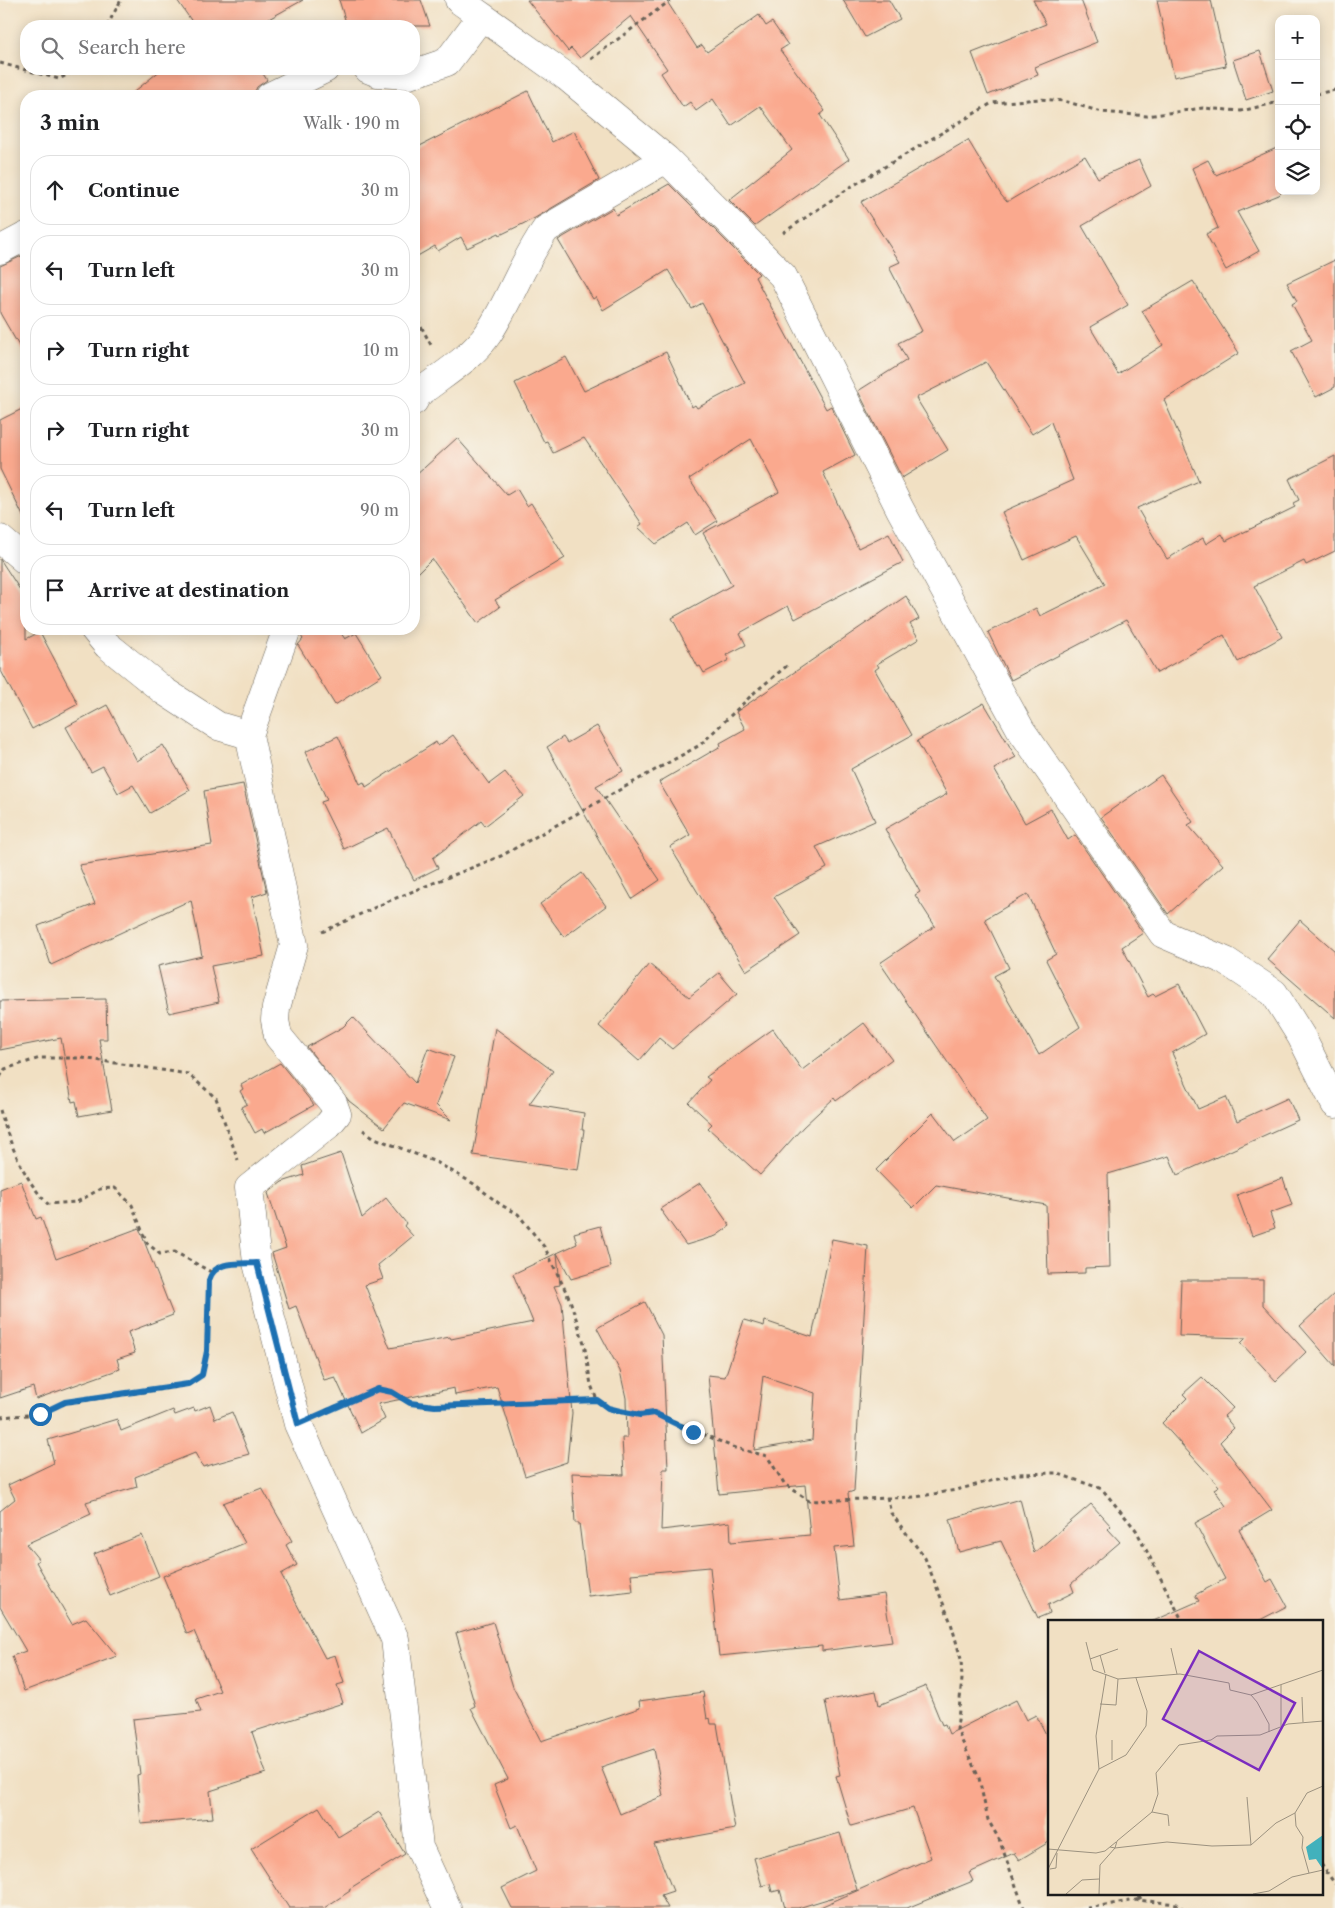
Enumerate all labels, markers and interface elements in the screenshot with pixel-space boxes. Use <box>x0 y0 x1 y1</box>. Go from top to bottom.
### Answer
map controls <box>1275 15 1320 195</box>
button: + <box>1275 15 1320 60</box>
search box <box>20 20 420 75</box>
icon: search <box>38 34 66 62</box>
text: Search here <box>78 36 186 59</box>
button: − <box>1275 60 1320 105</box>
button: locate <box>1275 105 1320 150</box>
text: 3 min <box>40 110 100 135</box>
text: Walk · 190 m <box>303 113 400 133</box>
button: layers <box>1275 150 1320 195</box>
icon: ahead <box>41 176 69 204</box>
text: Continue <box>88 179 180 202</box>
text: 30 m <box>361 180 399 200</box>
icon: left <box>41 256 69 284</box>
text: Turn left <box>88 259 175 282</box>
text: 30 m <box>361 260 399 280</box>
icon: right <box>41 336 69 364</box>
text: Turn right <box>88 339 189 362</box>
text: 10 m <box>363 340 399 360</box>
icon: right <box>41 416 69 444</box>
text: Turn right <box>88 419 189 442</box>
text: 30 m <box>361 420 399 440</box>
icon: left <box>41 496 69 524</box>
text: Turn left <box>88 499 175 522</box>
text: 90 m <box>360 500 399 520</box>
icon: arrive <box>41 576 69 604</box>
text: Arrive at destination <box>88 579 289 602</box>
route start <box>29 1403 52 1426</box>
route end <box>682 1421 705 1444</box>
inset map <box>1048 1620 1322 1896</box>

